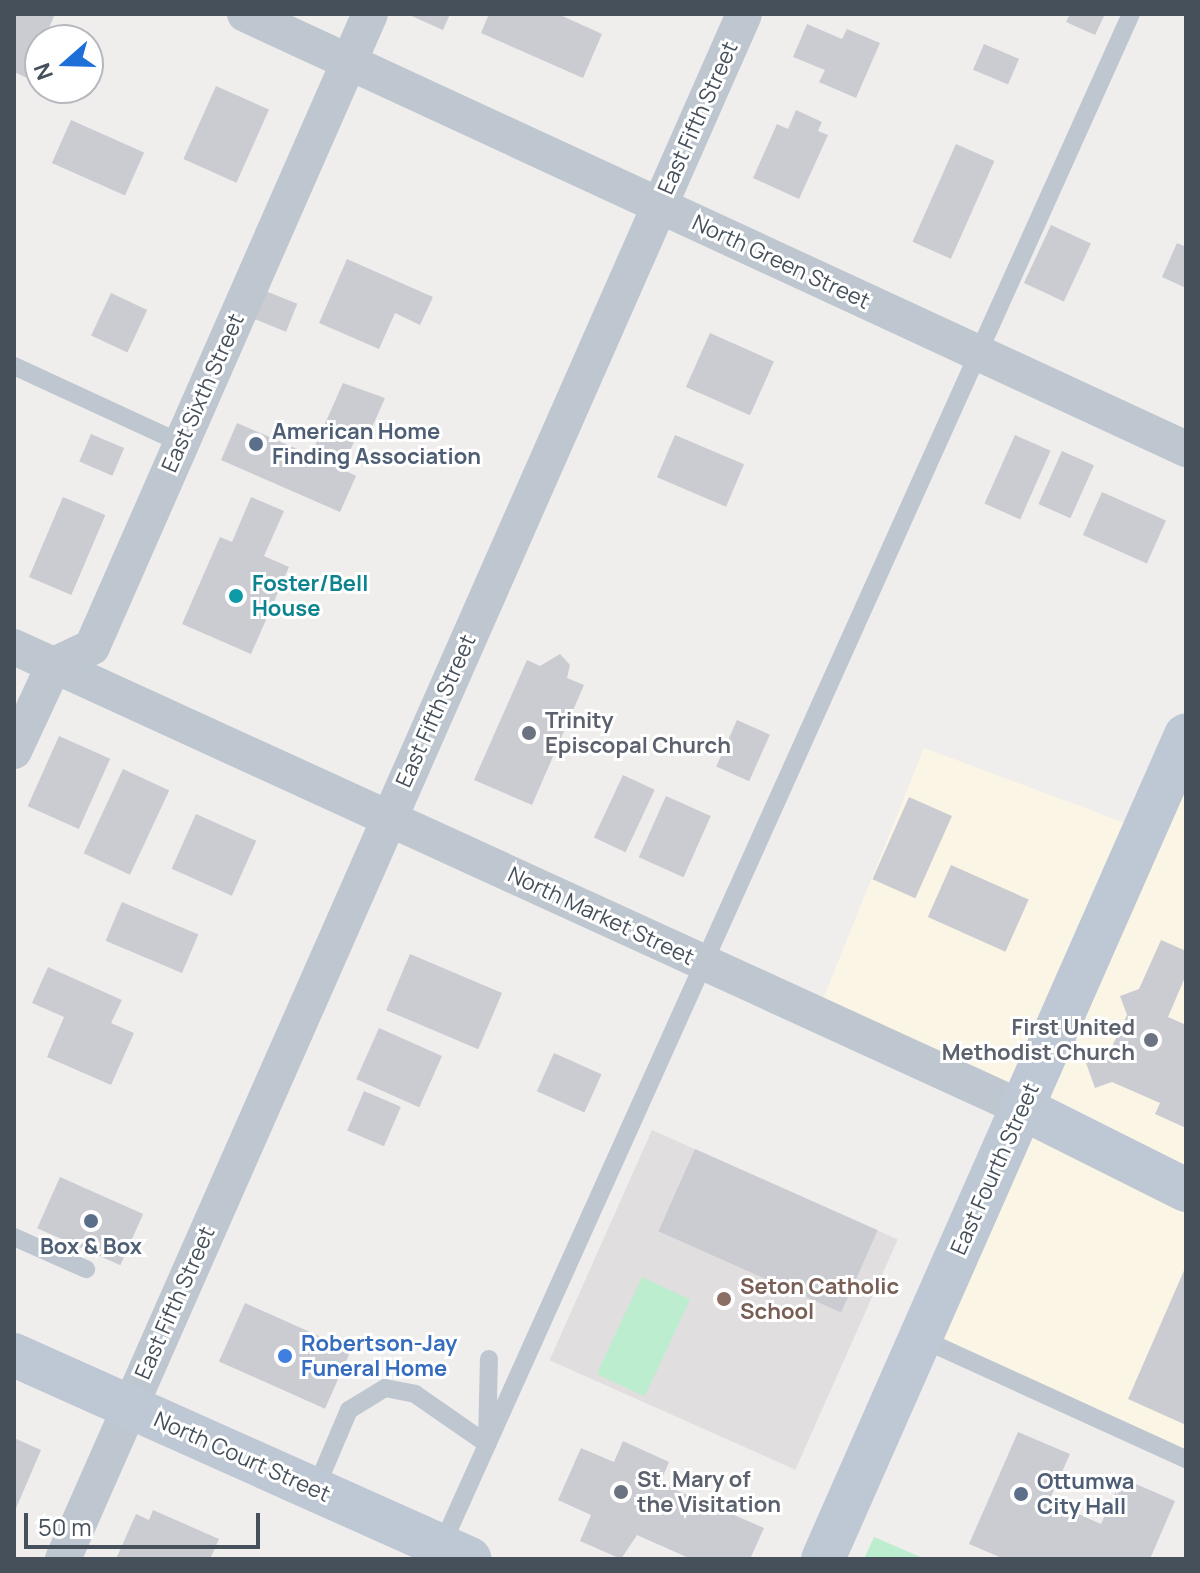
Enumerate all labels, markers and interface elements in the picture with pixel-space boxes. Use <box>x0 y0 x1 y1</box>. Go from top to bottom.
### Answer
north arrow <box>24 24 104 104</box>
street label: East Fifth Street <box>653 38 743 198</box>
text: N <box>27 59 60 84</box>
street label: North Green Street <box>688 209 874 315</box>
street label: East Sixth Street <box>156 310 250 476</box>
place label: American Home Finding Association <box>272 418 481 470</box>
marker: American Home Finding Association <box>247 435 265 453</box>
place label: Foster/Bell House <box>252 570 368 622</box>
marker: Foster/Bell House <box>227 587 245 605</box>
street label: East Fifth Street <box>391 631 481 791</box>
place label: Trinity Episcopal Church <box>545 707 731 758</box>
marker: Trinity Episcopal Church <box>520 724 538 742</box>
street label: North Market Street <box>504 861 698 971</box>
place label: First United Methodist Church <box>942 1014 1135 1066</box>
marker: First United Methodist Church <box>1142 1031 1160 1049</box>
street label: East Fourth Street <box>945 1079 1045 1259</box>
marker: Box & Box <box>82 1212 100 1230</box>
street label: East Fifth Street <box>130 1223 220 1383</box>
place label: Box & Box <box>40 1234 142 1260</box>
place label: Seton Catholic School <box>740 1273 899 1324</box>
marker: Seton Catholic School <box>715 1290 733 1308</box>
place label: Robertson-Jay Funeral Home <box>301 1330 457 1382</box>
marker: Robertson-Jay Funeral Home <box>276 1347 294 1365</box>
street label: North Court Street <box>150 1406 334 1508</box>
place label: St. Mary of the Visitation <box>637 1466 781 1518</box>
place label: Ottumwa City Hall <box>1037 1468 1134 1520</box>
marker: St. Mary of the Visitation <box>612 1483 630 1501</box>
marker: Ottumwa City Hall <box>1012 1485 1030 1503</box>
scale bar <box>28 1497 264 1547</box>
text: 50 m <box>38 1510 92 1543</box>

